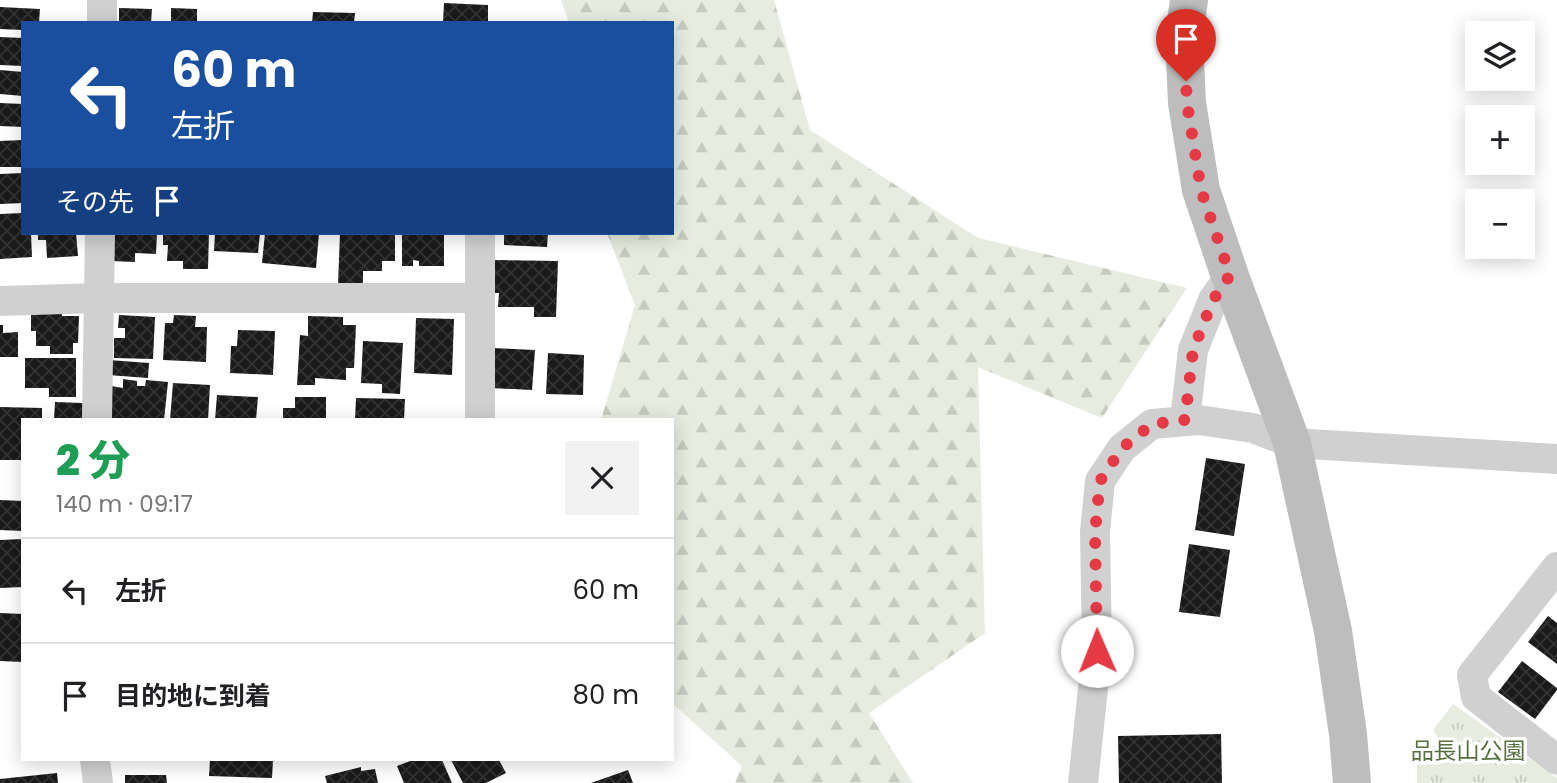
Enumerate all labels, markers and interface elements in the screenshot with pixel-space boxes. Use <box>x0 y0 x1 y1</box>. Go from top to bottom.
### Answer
pin <box>1156 9 1216 81</box>
icon: arrive <box>1167 20 1205 58</box>
map controls <box>1465 21 1535 259</box>
button: layers <box>1465 21 1535 91</box>
text: 60 m <box>171 36 296 104</box>
icon: left <box>56 49 147 140</box>
text: 左折 <box>171 103 235 148</box>
button: + <box>1465 105 1535 175</box>
icon: arrive <box>148 182 186 220</box>
text: その先 <box>56 184 134 220</box>
button: − <box>1465 189 1535 259</box>
text: 2 分 <box>56 431 130 490</box>
button: close <box>565 441 639 515</box>
text: 140 m · 09:17 <box>56 488 193 520</box>
icon: left <box>56 572 94 610</box>
text: 60 m <box>572 572 639 608</box>
text: 左折 <box>115 573 167 609</box>
position arrow <box>1060 614 1134 688</box>
icon: arrive <box>56 677 94 715</box>
text: 80 m <box>573 677 639 713</box>
text: 目的地に到着 <box>115 678 271 714</box>
park label: 品長山公園 <box>1411 735 1526 767</box>

